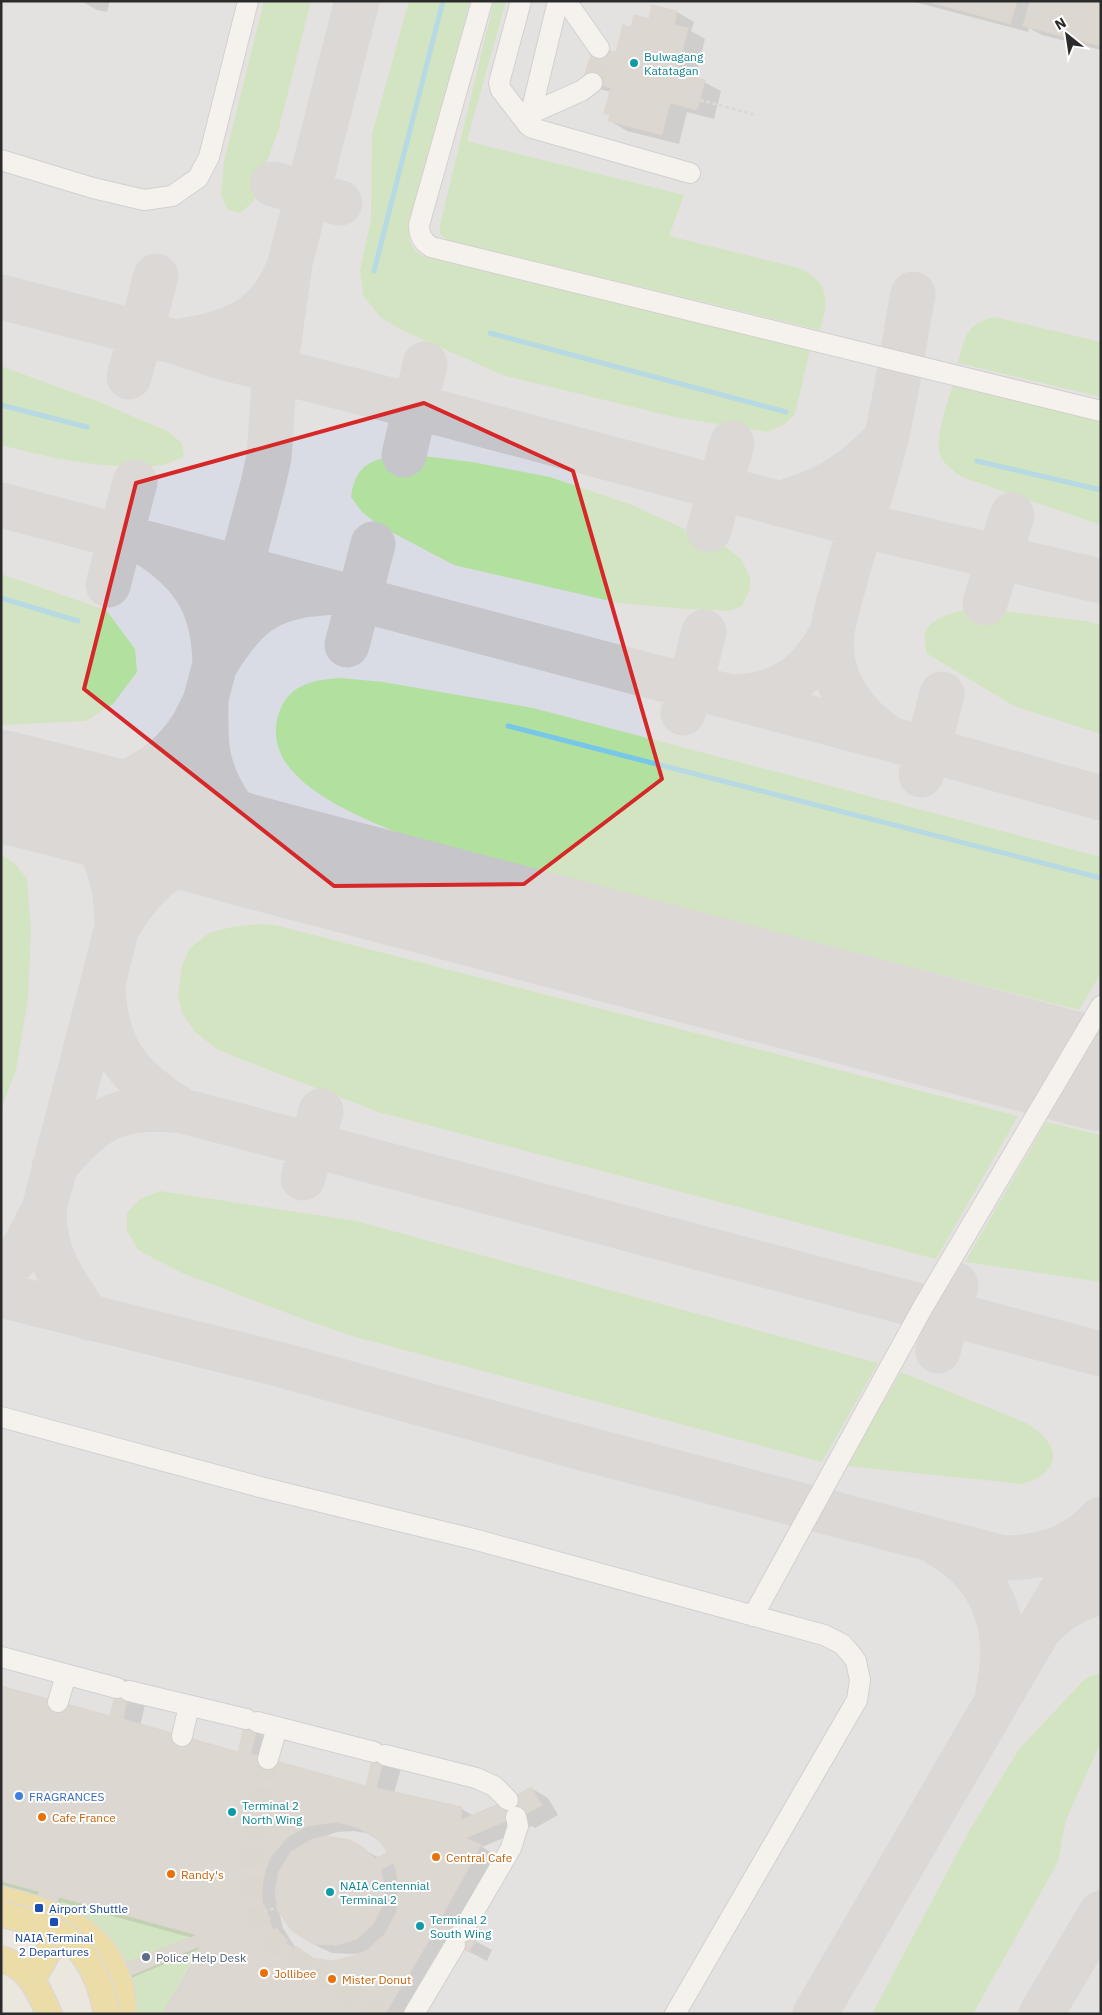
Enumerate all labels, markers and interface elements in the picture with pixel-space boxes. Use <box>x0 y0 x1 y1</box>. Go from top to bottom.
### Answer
north arrow <box>1042 10 1092 60</box>
text: N <box>1052 13 1069 34</box>
place label: Bulwagang Katatagan <box>644 49 704 78</box>
marker: Bulwagang Katatagan <box>628 57 640 69</box>
place label: FRAGRANCES <box>29 1789 105 1804</box>
marker: FRAGRANCES <box>13 1790 25 1802</box>
place label: Terminal 2 North Wing <box>242 1798 303 1827</box>
marker: Terminal 2 North Wing <box>226 1806 238 1818</box>
place label: Cafe France <box>52 1810 116 1825</box>
marker: Cafe France <box>36 1811 48 1823</box>
place label: Central Cafe <box>446 1850 513 1865</box>
marker: Central Cafe <box>430 1851 442 1863</box>
place label: Randy's <box>181 1867 224 1882</box>
marker: Randy's <box>165 1868 177 1880</box>
place label: NAIA Centennial Terminal 2 <box>340 1878 429 1907</box>
marker: NAIA Centennial Terminal 2 <box>324 1886 336 1898</box>
place label: Airport Shuttle <box>49 1901 128 1916</box>
marker: Airport Shuttle <box>33 1902 45 1914</box>
place label: Terminal 2 South Wing <box>430 1912 492 1941</box>
marker: NAIA Terminal 2 Departures <box>48 1916 60 1928</box>
marker: Terminal 2 South Wing <box>414 1920 426 1932</box>
place label: NAIA Terminal 2 Departures <box>15 1930 93 1959</box>
place label: Police Help Desk <box>156 1950 247 1965</box>
marker: Police Help Desk <box>140 1951 152 1963</box>
place label: Jollibee <box>274 1966 317 1981</box>
marker: Jollibee <box>258 1967 270 1979</box>
place label: Mister Donut <box>342 1972 411 1987</box>
marker: Mister Donut <box>326 1973 338 1985</box>

